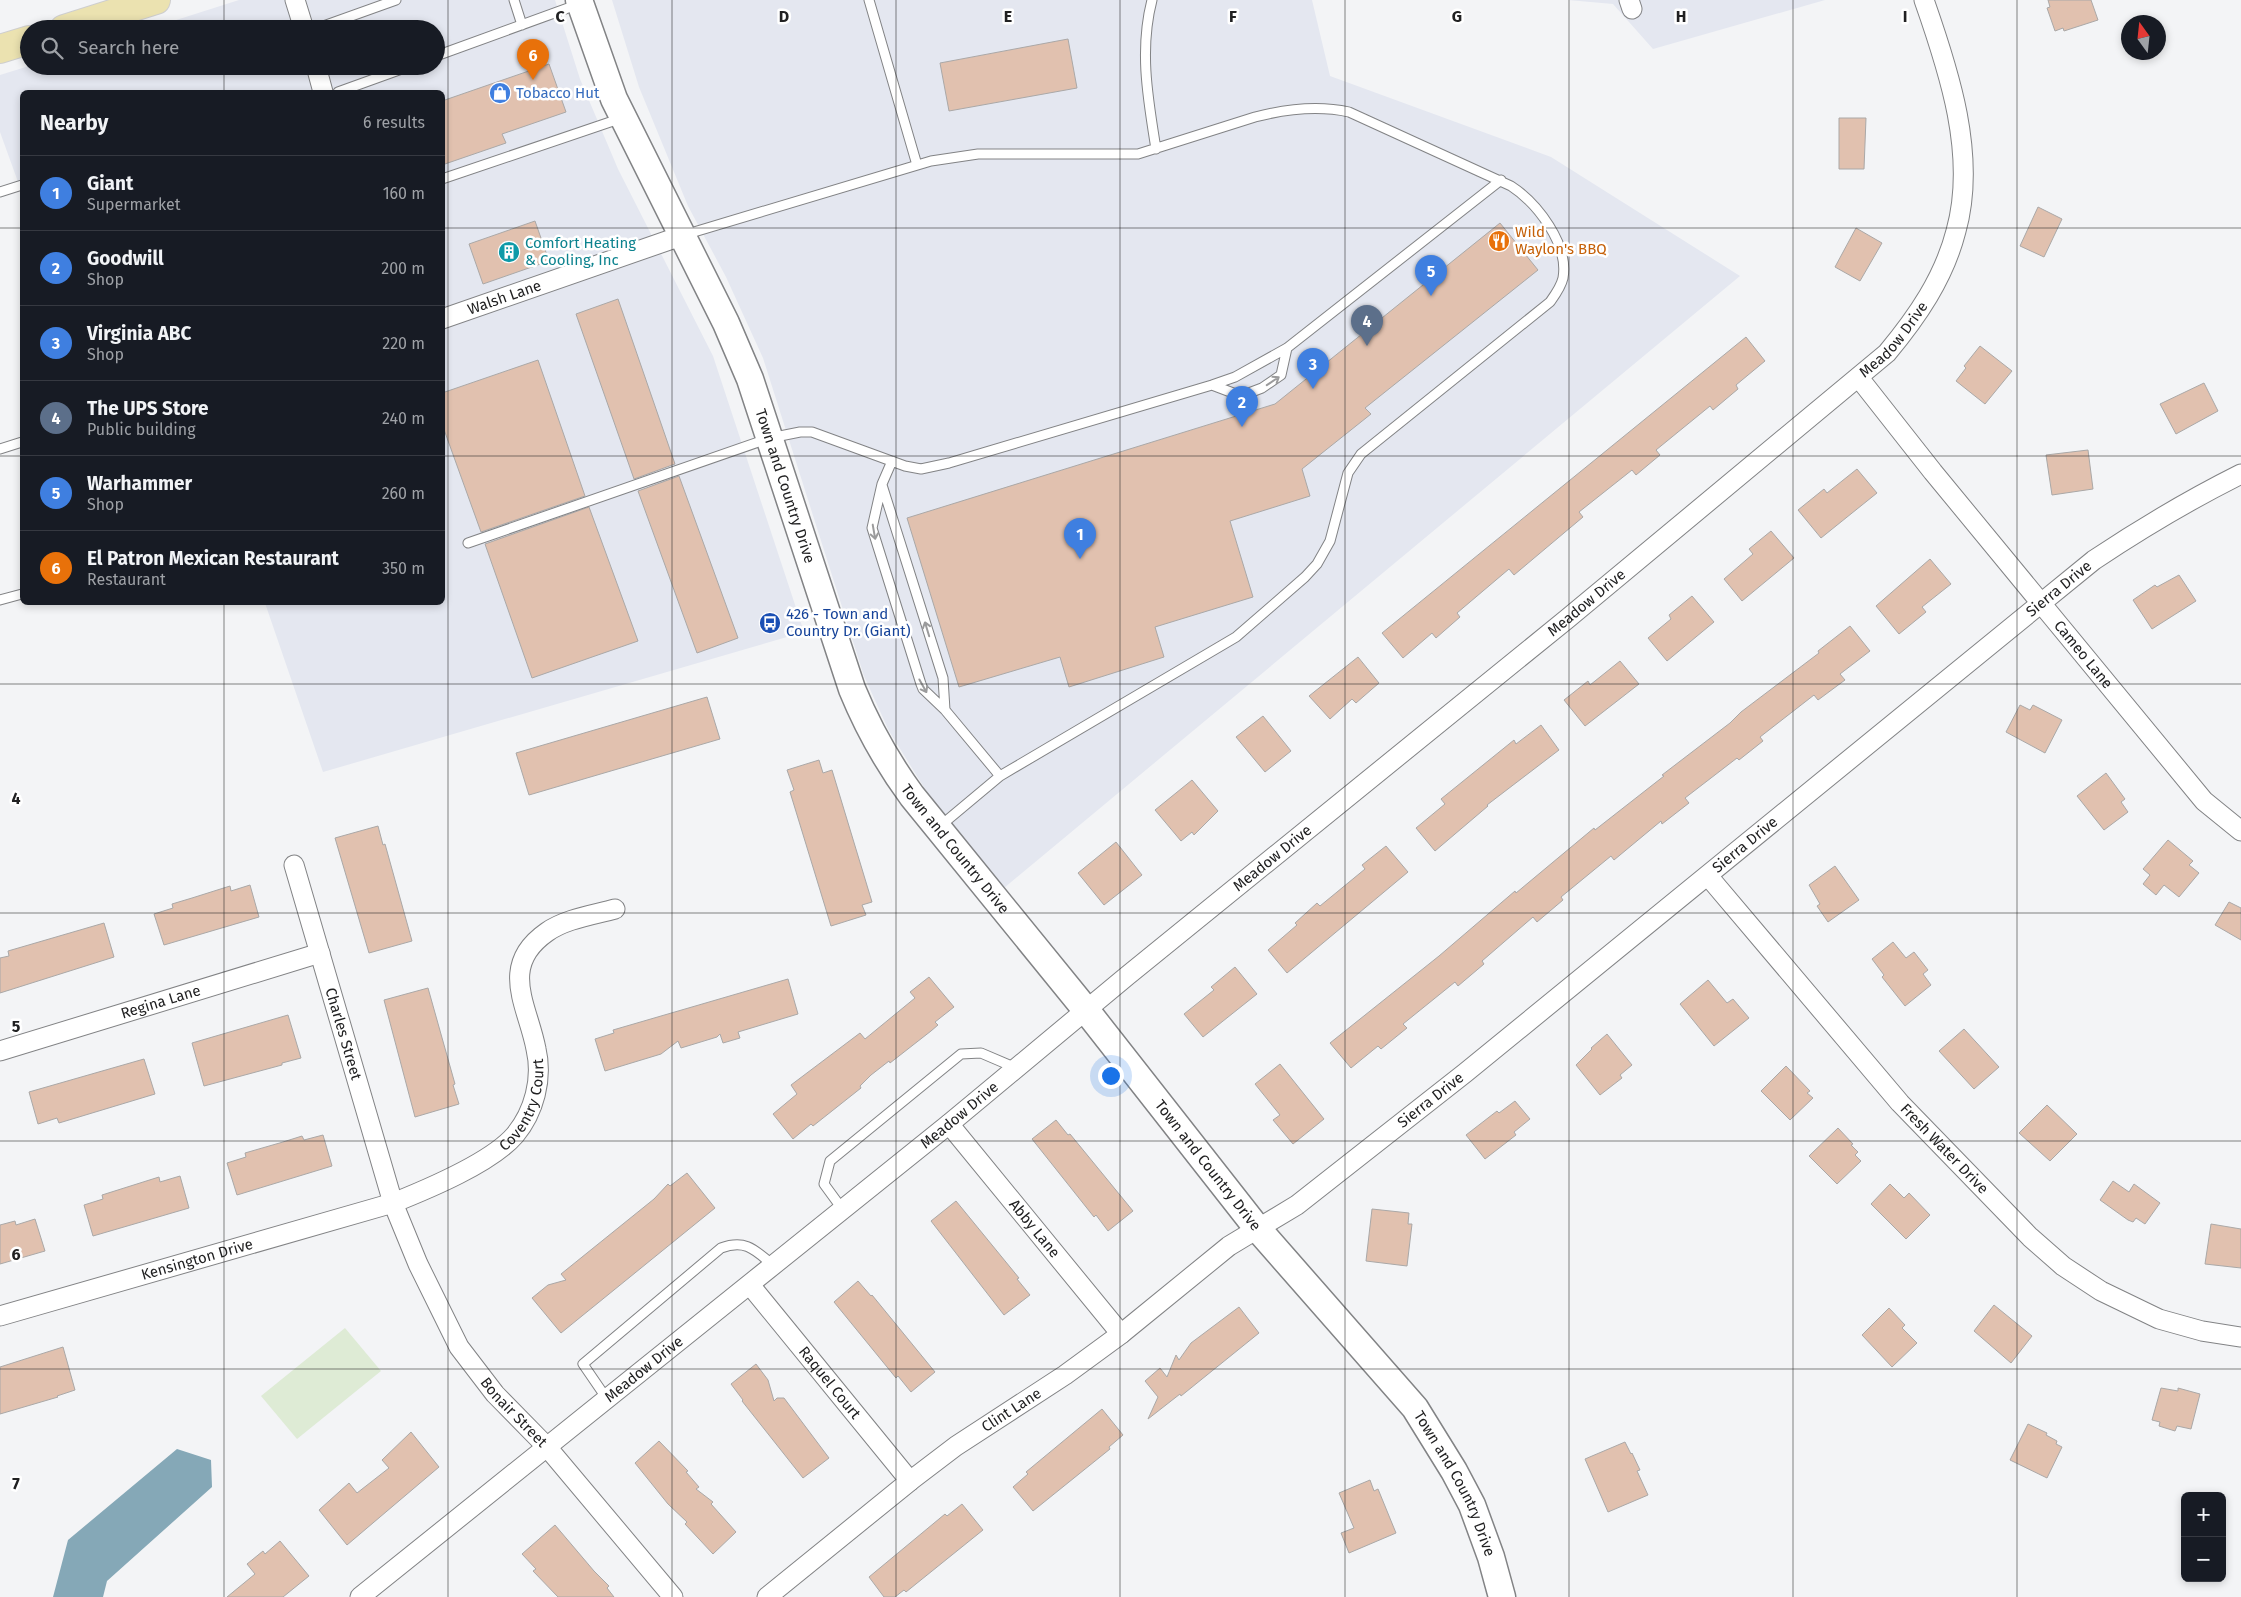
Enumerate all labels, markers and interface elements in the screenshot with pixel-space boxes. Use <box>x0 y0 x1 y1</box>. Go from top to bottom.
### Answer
text: C <box>555 7 565 26</box>
text: D <box>779 7 789 26</box>
text: E <box>1004 7 1012 26</box>
text: F <box>1229 7 1237 26</box>
text: G <box>1452 7 1462 26</box>
text: H <box>1676 7 1686 26</box>
text: I <box>1903 7 1907 26</box>
north arrow <box>2121 15 2166 60</box>
search box <box>20 20 445 75</box>
icon: search <box>38 34 66 62</box>
text: Search here <box>78 36 179 59</box>
pin: 6 <box>517 39 549 80</box>
shop icon: Tobacco Hut <box>488 81 512 105</box>
place label: Tobacco Hut <box>516 84 600 102</box>
text: Nearby <box>40 110 108 136</box>
text: 6 results <box>363 113 425 132</box>
text: Giant <box>87 172 133 195</box>
text: 1 <box>52 184 60 203</box>
text: 160 m <box>383 184 425 203</box>
text: Supermarket <box>87 195 181 214</box>
place label: Wild Waylon's BBQ <box>1515 223 1607 258</box>
restaurant icon: Wild Waylon's BBQ <box>1487 229 1511 253</box>
place label: Comfort Heating & Cooling, Inc <box>525 234 636 269</box>
building icon: Comfort Heating & Cooling, Inc <box>497 240 521 264</box>
text: Goodwill <box>87 247 164 270</box>
pin: 5 <box>1415 255 1447 296</box>
text: 2 <box>52 259 60 278</box>
text: 200 m <box>381 259 425 278</box>
text: Shop <box>87 270 124 289</box>
street label: Walsh Lane <box>465 276 544 318</box>
street label: Meadow Drive <box>1856 298 1932 381</box>
pin: 4 <box>1351 305 1383 346</box>
text: Virginia ABC <box>87 322 192 345</box>
text: 3 <box>52 334 60 353</box>
text: 220 m <box>382 334 425 353</box>
text: Shop <box>87 345 124 364</box>
pin: 3 <box>1297 348 1329 389</box>
one-way arrow <box>1265 376 1279 386</box>
pin: 2 <box>1226 386 1258 427</box>
text: The UPS Store <box>87 397 209 420</box>
street label: Town and Country Drive <box>751 407 819 565</box>
text: 4 <box>51 409 61 428</box>
text: 240 m <box>382 409 425 428</box>
text: Public building <box>87 420 195 439</box>
text: Warhammer <box>87 472 192 495</box>
text: 5 <box>52 484 60 503</box>
text: 260 m <box>382 484 425 503</box>
text: Shop <box>87 495 124 514</box>
pin: 1 <box>1064 518 1096 559</box>
one-way arrow <box>870 523 880 539</box>
text: El Patron Mexican Restaurant <box>87 547 339 570</box>
street label: Sierra Drive <box>2022 557 2095 621</box>
text: 6 <box>51 559 61 578</box>
text: 350 m <box>382 559 425 578</box>
street label: Meadow Drive <box>1544 565 1629 640</box>
text: Restaurant <box>87 570 166 589</box>
place label: 426 - Town and Country Dr. (Giant) <box>786 605 911 640</box>
bus stop icon: 426 - Town and Country Dr. (Giant) <box>758 611 782 635</box>
street label: Cameo Lane <box>2050 617 2117 692</box>
one-way arrow <box>922 621 932 637</box>
one-way arrow <box>918 678 928 693</box>
street label: Town and Country Drive <box>897 781 1013 917</box>
text: 4 <box>11 789 21 808</box>
street label: Sierra Drive <box>1709 813 1781 877</box>
street label: Meadow Drive <box>1230 821 1315 895</box>
street label: Regina Lane <box>119 981 203 1022</box>
street label: Charles Street <box>321 986 366 1083</box>
text: 5 <box>12 1017 21 1036</box>
street label: Coventry Court <box>495 1057 547 1155</box>
your location <box>1098 1063 1124 1089</box>
street label: Sierra Drive <box>1394 1069 1467 1132</box>
street label: Meadow Drive <box>917 1078 1002 1152</box>
street label: Town and Country Drive <box>1151 1096 1265 1234</box>
street label: Fresh Water Drive <box>1897 1100 1992 1198</box>
street label: Abby Lane <box>1005 1196 1064 1261</box>
street label: Kensington Drive <box>139 1235 255 1284</box>
text: 6 <box>11 1245 21 1264</box>
street label: Meadow Drive <box>601 1332 687 1406</box>
street label: Raquel Court <box>795 1343 865 1423</box>
street label: Bonair Street <box>476 1374 551 1451</box>
street label: Clint Lane <box>978 1384 1045 1436</box>
street label: Town and Country Drive <box>1410 1408 1499 1559</box>
text: 7 <box>12 1474 20 1493</box>
map controls <box>2181 1492 2226 1582</box>
button: + <box>2181 1492 2226 1537</box>
button: − <box>2181 1537 2226 1582</box>

